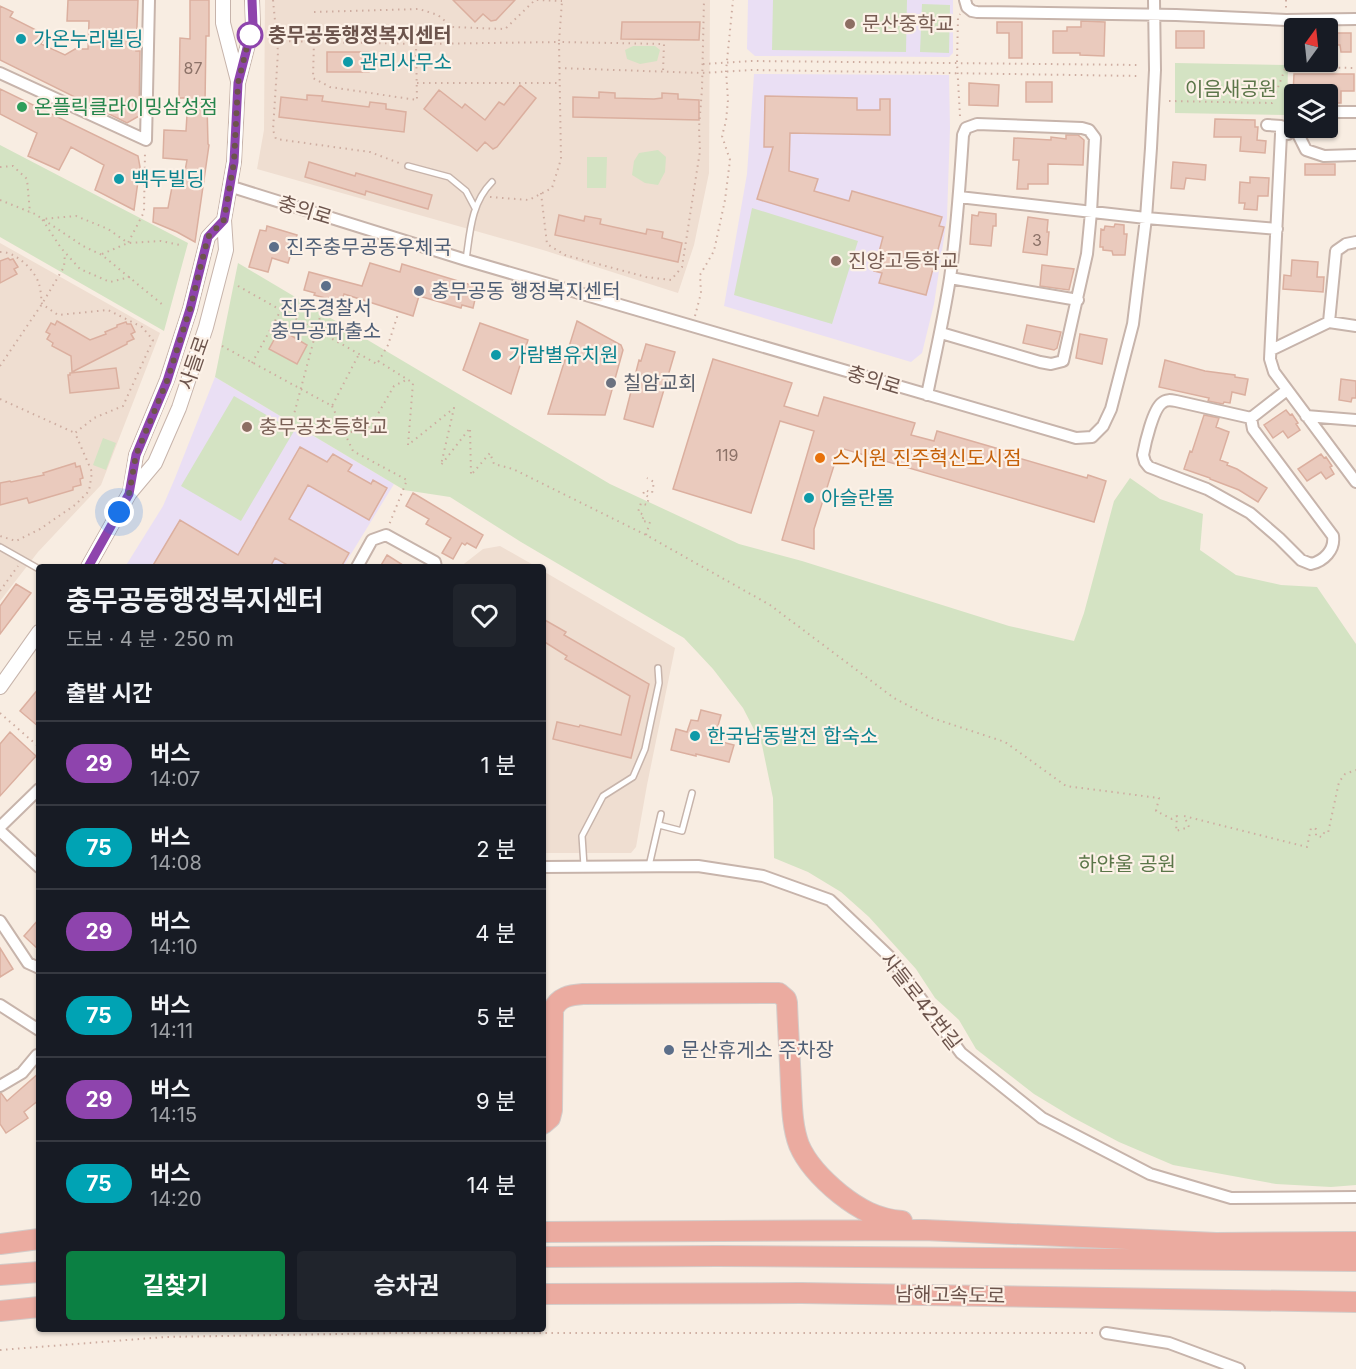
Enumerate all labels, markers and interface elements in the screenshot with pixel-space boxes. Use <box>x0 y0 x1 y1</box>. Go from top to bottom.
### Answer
place label: 문산중학교 <box>862 12 954 36</box>
marker: 문산중학교 <box>843 17 857 31</box>
north arrow <box>1284 18 1338 72</box>
map controls <box>1284 18 1338 138</box>
marker: 충무공동행정복지센터 <box>237 22 263 48</box>
place label: 충무공동행정복지센터 <box>268 23 452 47</box>
place label: 가온누리빌딩 <box>33 27 143 51</box>
marker: 가온누리빌딩 <box>14 32 28 46</box>
place label: 관리사무소 <box>360 50 452 74</box>
marker: 관리사무소 <box>341 55 355 69</box>
house number: 87 <box>184 58 202 78</box>
park label: 이음새공원 <box>1185 77 1277 101</box>
button: layers <box>1284 84 1338 138</box>
place label: 온플릭클라이밍삼성점 <box>34 95 218 119</box>
marker: 온플릭클라이밍삼성점 <box>15 100 29 114</box>
place label: 백두빌딩 <box>131 167 205 191</box>
marker: 백두빌딩 <box>112 172 126 186</box>
street label: 충의로 <box>275 190 335 230</box>
house number: 3 <box>1032 230 1042 250</box>
place label: 진주충무공동우체국 <box>286 235 452 259</box>
marker: 진주충무공동우체국 <box>267 240 281 254</box>
place label: 진양고등학교 <box>848 249 958 273</box>
marker: 진양고등학교 <box>829 254 843 268</box>
marker: 진주경찰서 충무공파출소 <box>319 279 333 293</box>
place label: 충무공동 행정복지센터 <box>431 279 621 303</box>
marker: 충무공동 행정복지센터 <box>412 284 426 298</box>
place label: 진주경찰서 충무공파출소 <box>271 296 381 343</box>
street label: 사들로 <box>174 333 214 393</box>
place label: 가람별유치원 <box>508 343 618 367</box>
marker: 가람별유치원 <box>489 348 503 362</box>
street label: 충의로 <box>844 360 904 400</box>
place label: 칠암교회 <box>623 371 697 395</box>
marker: 칠암교회 <box>604 376 618 390</box>
place label: 충무공초등학교 <box>259 415 388 439</box>
marker: 충무공초등학교 <box>240 420 254 434</box>
house number: 119 <box>716 445 738 465</box>
place label: 스시원 진주혁신도시점 <box>832 446 1022 470</box>
marker: 스시원 진주혁신도시점 <box>813 451 827 465</box>
place label: 아슬란몰 <box>821 486 895 510</box>
marker: 아슬란몰 <box>802 491 816 505</box>
your location <box>104 497 134 527</box>
text: 충무공동행정복지센터 <box>66 583 324 617</box>
button: heart <box>453 584 516 647</box>
text: 도보 · 4 분 · 250 m <box>66 627 234 651</box>
text: 출발 시간 <box>66 680 152 706</box>
place label: 한국남동발전 합숙소 <box>707 724 878 748</box>
marker: 한국남동발전 합숙소 <box>688 729 702 743</box>
text: 버스 <box>150 740 190 766</box>
text: 29 <box>86 751 112 776</box>
text: 1 분 <box>481 752 516 778</box>
text: 14:07 <box>150 767 200 791</box>
text: 버스 <box>150 824 190 850</box>
text: 75 <box>86 835 112 860</box>
text: 2 분 <box>476 836 516 862</box>
text: 14:08 <box>150 851 202 875</box>
park label: 하얀울 공원 <box>1078 852 1176 876</box>
text: 버스 <box>150 908 190 934</box>
text: 29 <box>86 919 112 944</box>
text: 4 분 <box>475 920 516 946</box>
text: 14:10 <box>150 935 198 959</box>
street label: 사들로42번길 <box>875 947 967 1055</box>
text: 버스 <box>150 992 190 1018</box>
text: 75 <box>86 1003 112 1028</box>
text: 5 분 <box>476 1004 516 1030</box>
text: 14:11 <box>150 1019 193 1043</box>
place label: 문산휴게소 주차장 <box>681 1038 834 1062</box>
marker: 문산휴게소 주차장 <box>662 1043 676 1057</box>
text: 버스 <box>150 1076 190 1102</box>
text: 29 <box>86 1087 112 1112</box>
text: 9 분 <box>476 1088 516 1114</box>
text: 14:15 <box>150 1103 197 1127</box>
text: 버스 <box>150 1160 190 1186</box>
text: 75 <box>86 1171 112 1196</box>
text: 14 분 <box>466 1172 516 1198</box>
text: 14:20 <box>150 1187 202 1211</box>
button: 길찾기 <box>66 1251 285 1320</box>
button: 승차권 <box>297 1251 516 1320</box>
street label: 남해고속도로 <box>895 1282 1005 1308</box>

